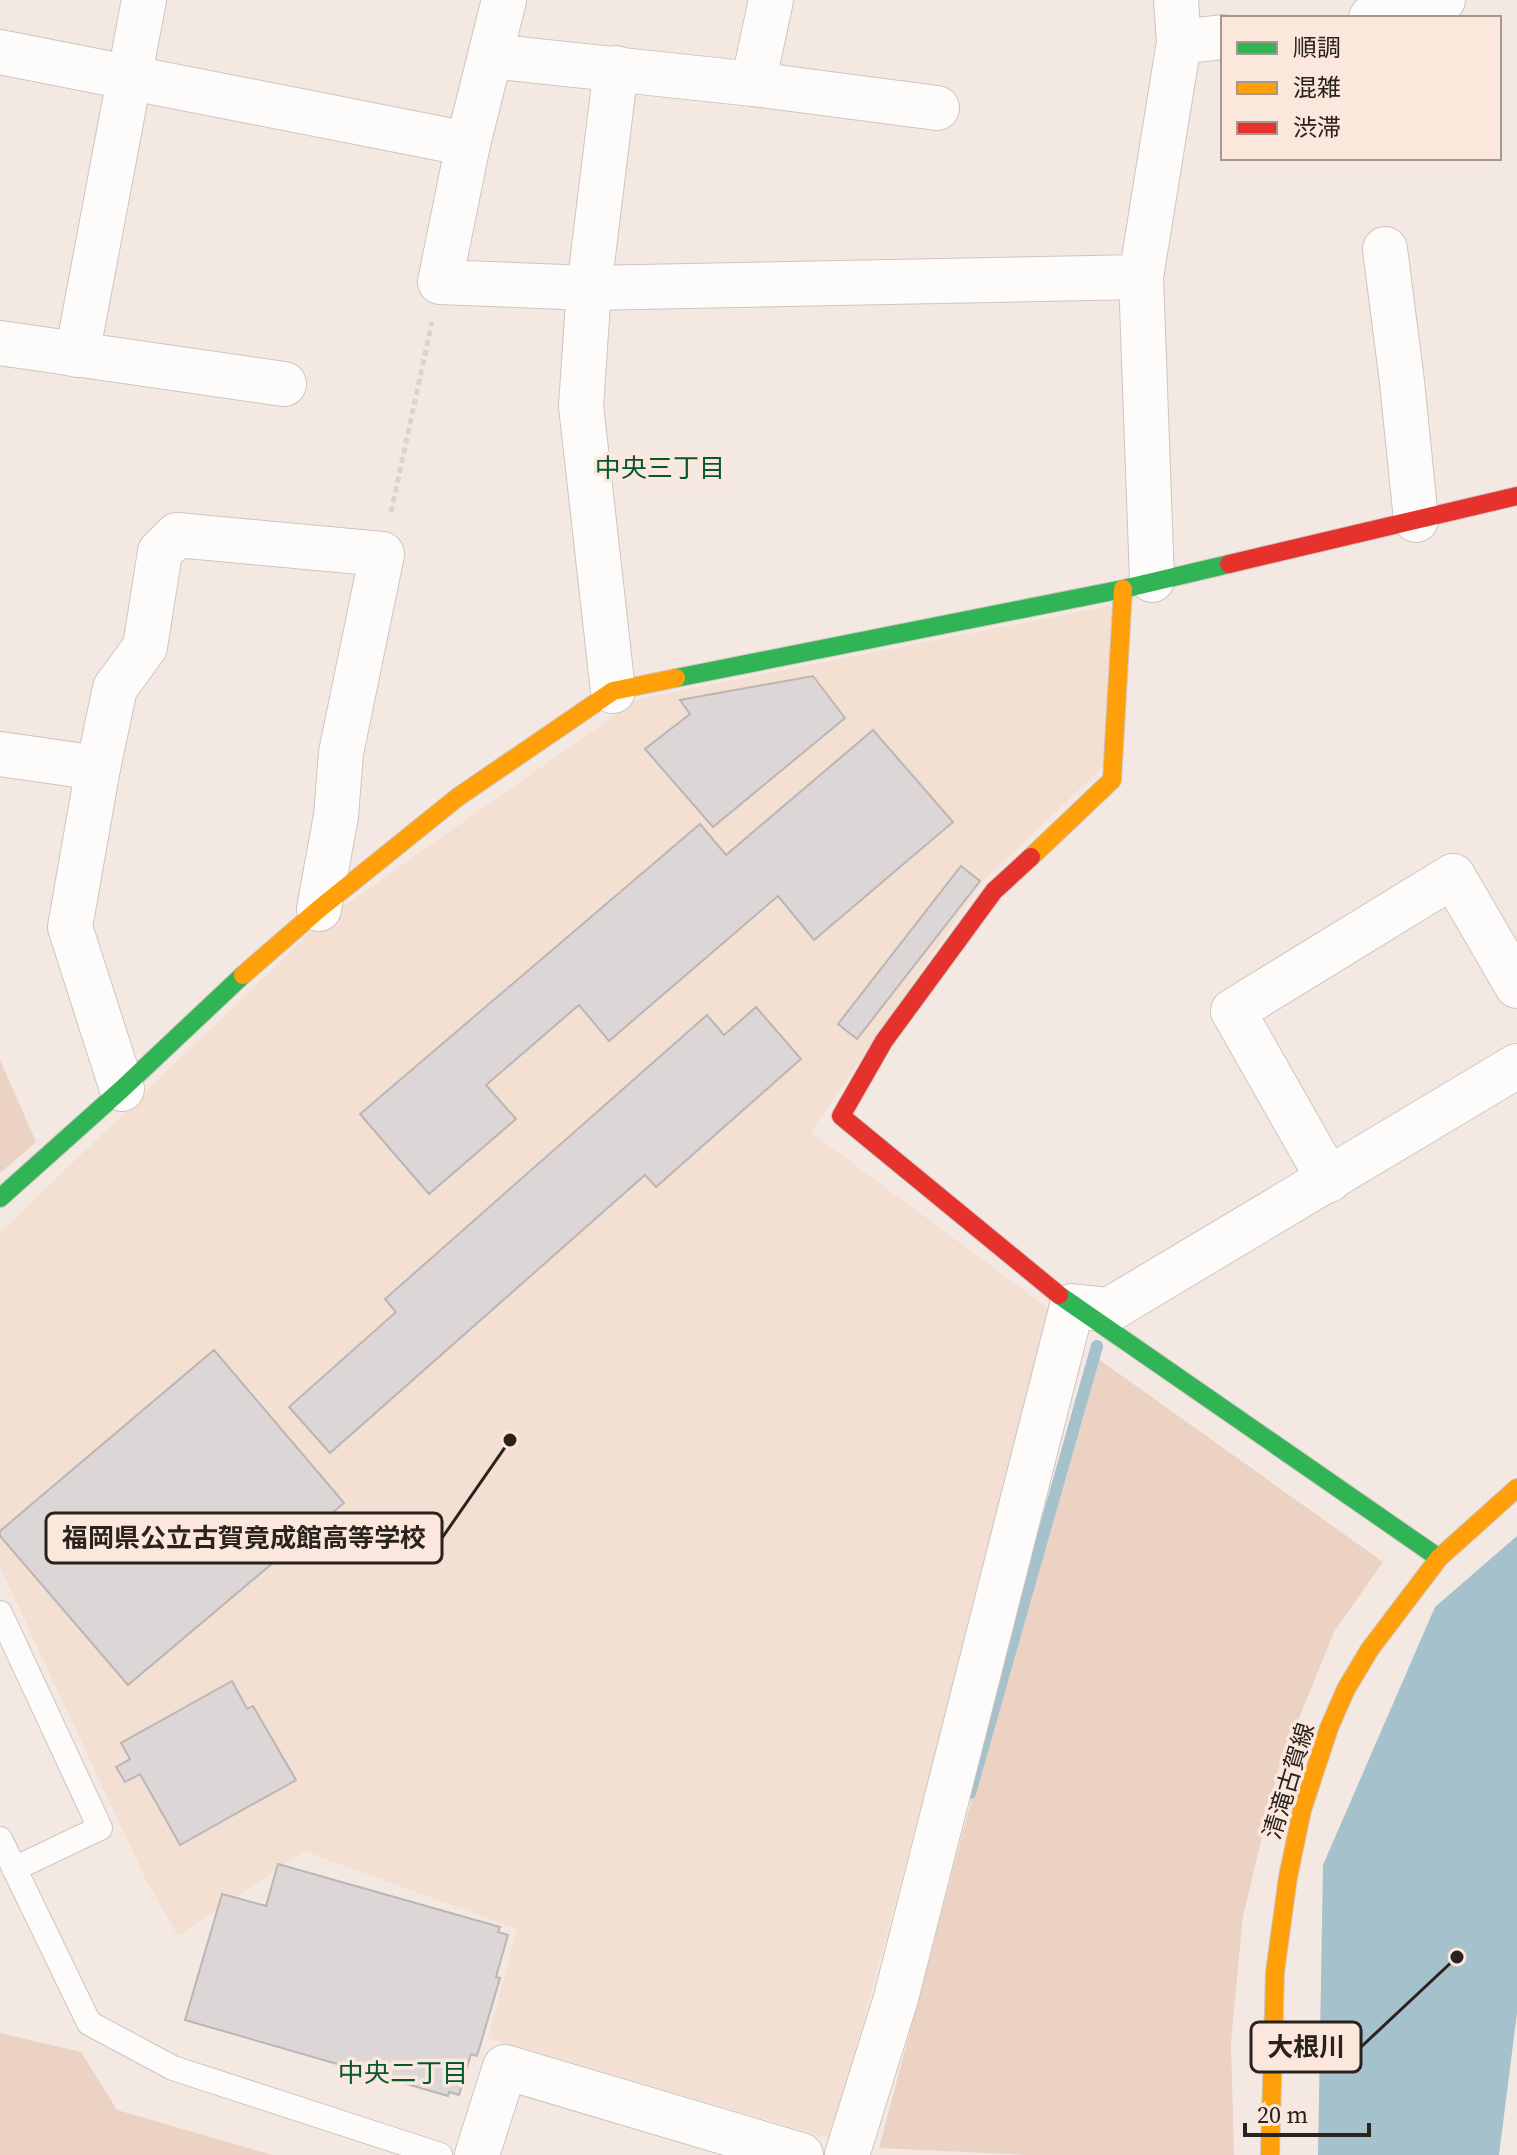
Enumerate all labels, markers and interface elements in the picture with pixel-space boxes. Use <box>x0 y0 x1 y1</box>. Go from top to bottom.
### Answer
legend <box>1221 16 1501 160</box>
text: 順調 <box>1293 31 1341 64</box>
text: 混雑 <box>1293 71 1341 104</box>
text: 渋滞 <box>1293 111 1341 144</box>
district label: 中央三丁目 <box>595 450 725 486</box>
callout: 福岡県公立古賀竟成館高等学校 <box>46 1513 442 1563</box>
text: 福岡県公立古賀竟成館高等学校 <box>62 1520 426 1556</box>
street label: 清滝古賀線 <box>1255 1719 1322 1843</box>
callout: 大根川 <box>1251 2022 1361 2072</box>
text: 大根川 <box>1267 2029 1345 2065</box>
district label: 中央二丁目 <box>338 2055 468 2091</box>
scale bar <box>1245 2087 1369 2137</box>
text: 20 m <box>1257 2098 1308 2131</box>

